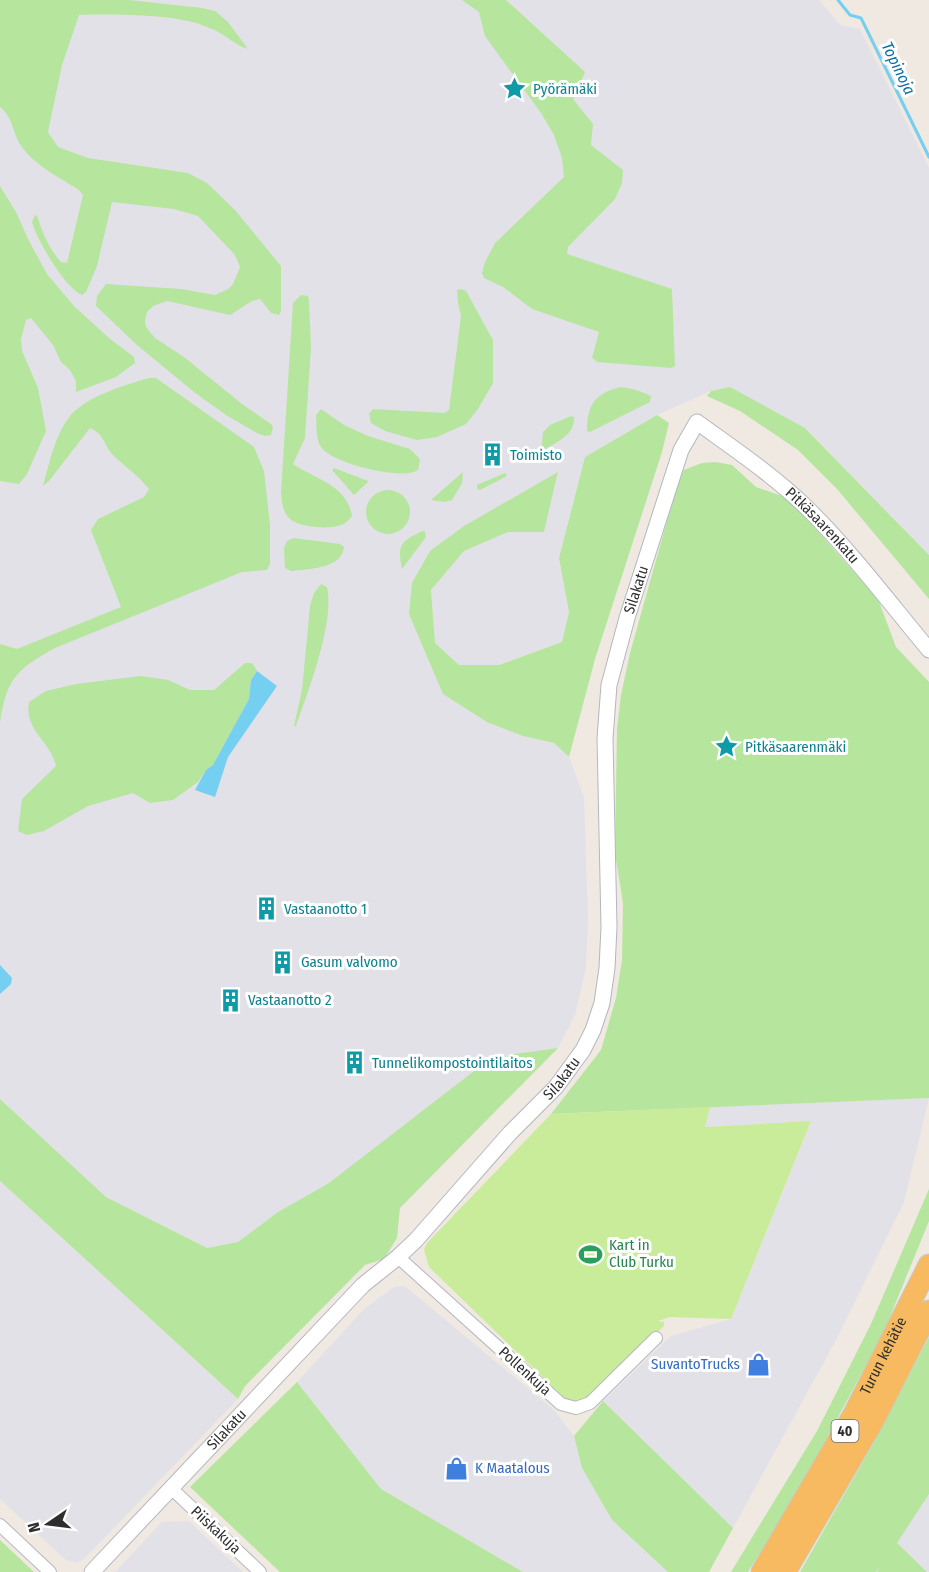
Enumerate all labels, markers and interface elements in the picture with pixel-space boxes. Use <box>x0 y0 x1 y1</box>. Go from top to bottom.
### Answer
water label: Topinoja <box>878 39 919 98</box>
place icon: Pyörämäki <box>502 76 528 102</box>
place label: Pyörämäki <box>533 80 597 98</box>
building icon: Toimisto <box>479 442 505 468</box>
place label: Toimisto <box>510 446 562 464</box>
street label: Pitkäsaarenkatu <box>782 484 863 567</box>
street label: Silakatu <box>620 564 652 616</box>
place icon: Pitkäsaarenmäki <box>714 734 740 760</box>
place label: Pitkäsaarenmäki <box>745 738 846 756</box>
building icon: Vastaanotto 1 <box>253 896 279 922</box>
place label: Vastaanotto 1 <box>284 900 367 918</box>
building icon: Gasum valvomo <box>270 949 296 975</box>
place label: Gasum valvomo <box>301 953 398 971</box>
building icon: Vastaanotto 2 <box>217 987 243 1013</box>
place label: Vastaanotto 2 <box>248 991 332 1009</box>
building icon: Tunnelikompostointilaitos <box>341 1050 367 1076</box>
place label: Tunnelikompostointilaitos <box>372 1054 533 1072</box>
street label: Silakatu <box>539 1054 584 1104</box>
place label: Kart in Club Turku <box>609 1236 674 1271</box>
sports icon: Kart in Club Turku <box>578 1241 604 1267</box>
street label: Turun kehätie <box>856 1314 910 1398</box>
street label: Pollenkuja <box>495 1343 555 1399</box>
shop icon: SuvantoTrucks <box>745 1351 771 1377</box>
place label: SuvantoTrucks <box>651 1355 740 1373</box>
street label: Silakatu <box>203 1405 250 1454</box>
road number: 40 <box>832 1420 858 1442</box>
shop icon: K Maatalous <box>444 1455 470 1481</box>
place label: K Maatalous <box>475 1459 550 1477</box>
north arrow <box>18 1494 78 1554</box>
street label: Piiskakuja <box>187 1502 245 1558</box>
text: N <box>24 1521 44 1534</box>

